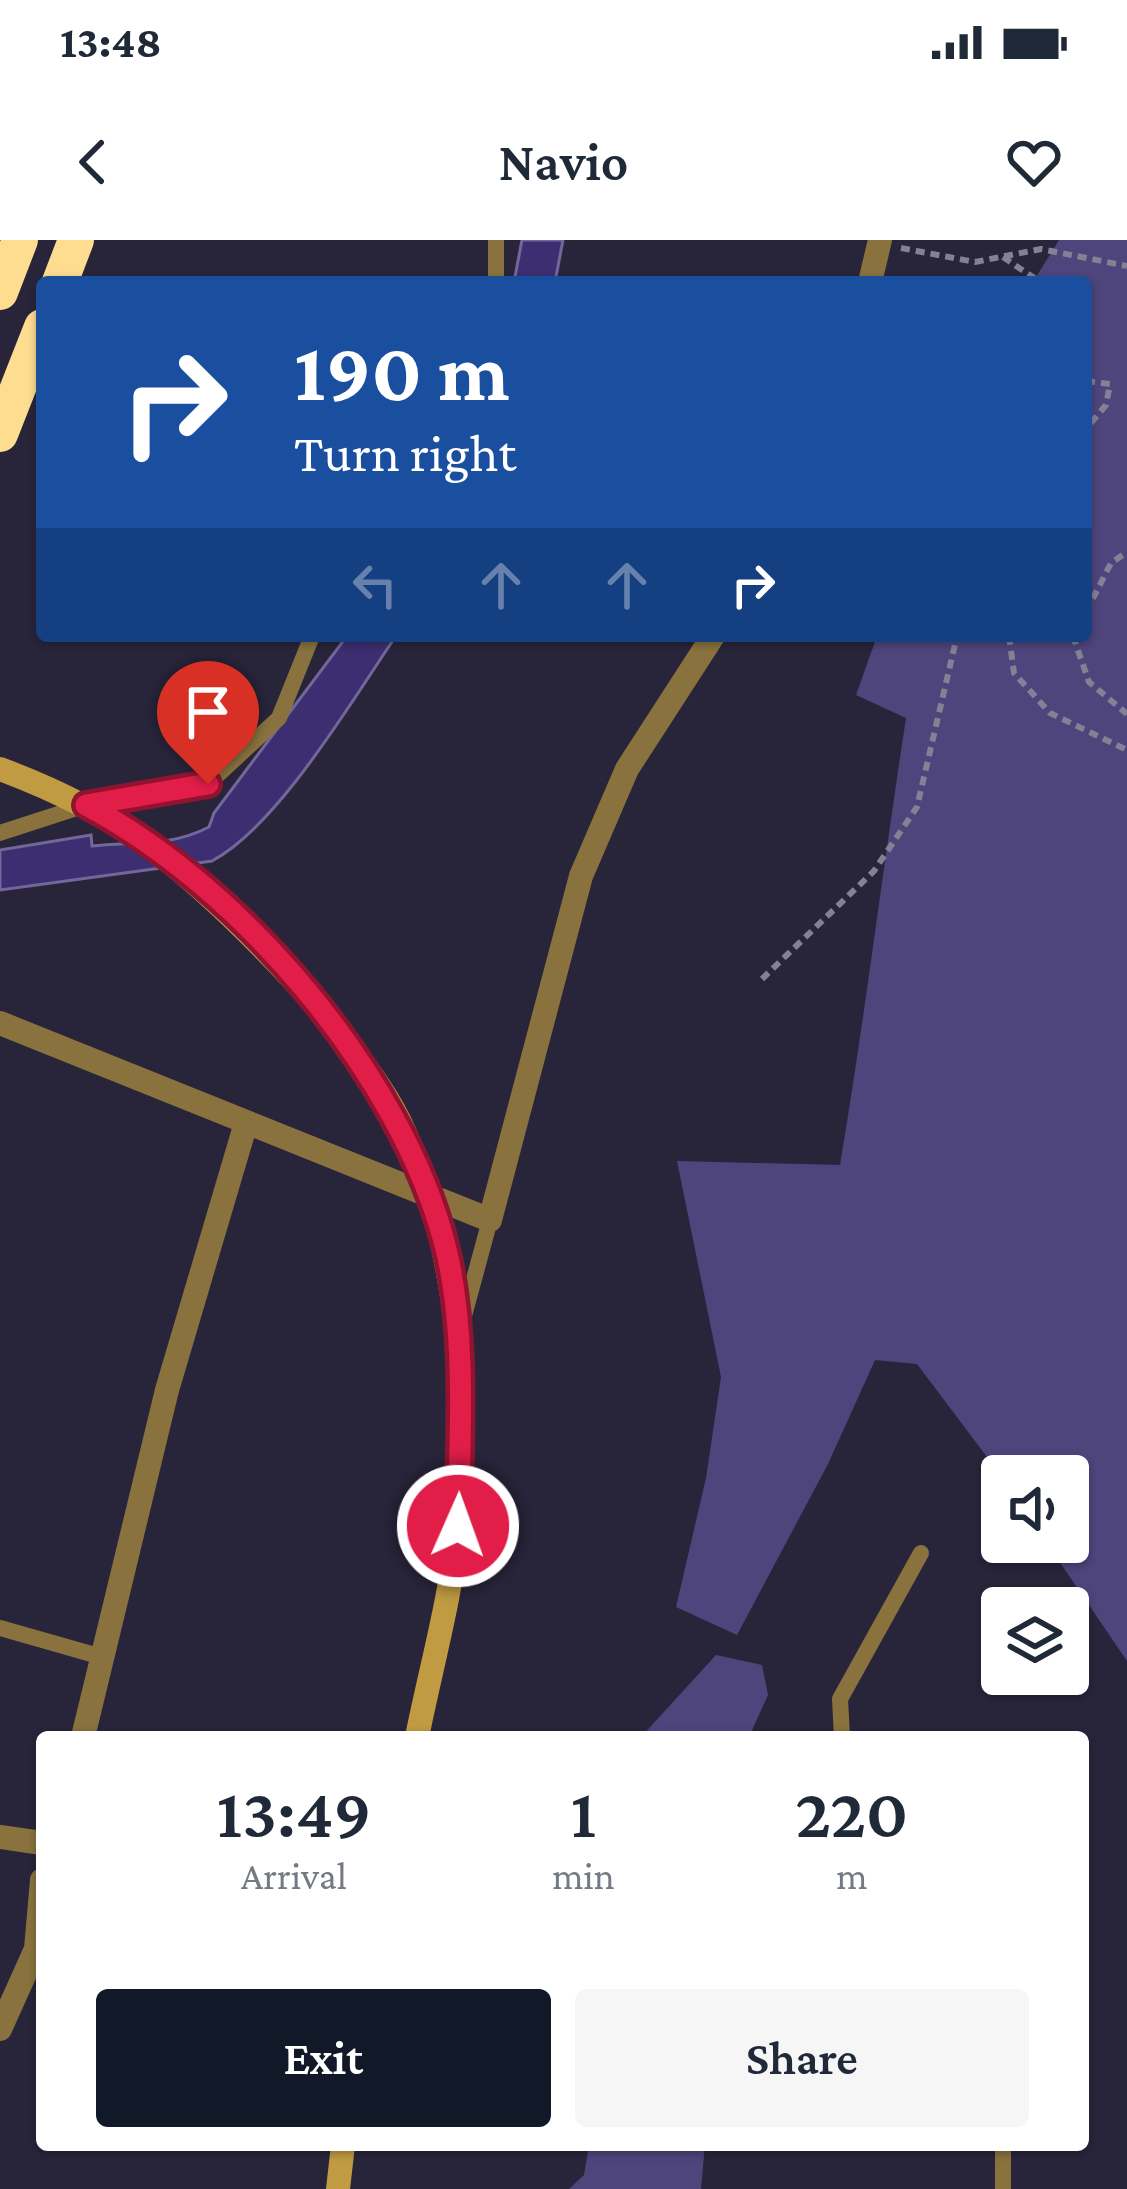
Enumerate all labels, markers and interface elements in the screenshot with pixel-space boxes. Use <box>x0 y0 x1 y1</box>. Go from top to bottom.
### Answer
text: 13:48 <box>60 17 162 67</box>
icon: back <box>60 129 126 195</box>
icon: heart <box>1001 129 1067 195</box>
text: Navio <box>499 132 628 192</box>
icon: right <box>96 324 252 480</box>
text: 190 m <box>294 325 510 418</box>
text: Turn right <box>294 423 516 483</box>
icon: left <box>342 552 408 618</box>
icon: ahead <box>468 552 534 618</box>
icon: ahead <box>594 552 660 618</box>
icon: right <box>720 552 786 618</box>
pin <box>157 661 259 784</box>
icon: arrive <box>175 679 241 745</box>
map controls <box>981 1455 1089 1695</box>
button: sound <box>981 1455 1089 1563</box>
position arrow <box>395 1463 521 1589</box>
button: layers <box>981 1587 1089 1695</box>
text: 13:49 <box>217 1772 372 1852</box>
text: 1 <box>571 1772 596 1852</box>
text: 220 <box>795 1772 908 1852</box>
text: Arrival <box>241 1854 347 1897</box>
text: min <box>552 1854 615 1897</box>
text: m <box>836 1854 867 1897</box>
button: Exit <box>96 1989 551 2127</box>
button: Share <box>575 1989 1029 2127</box>

